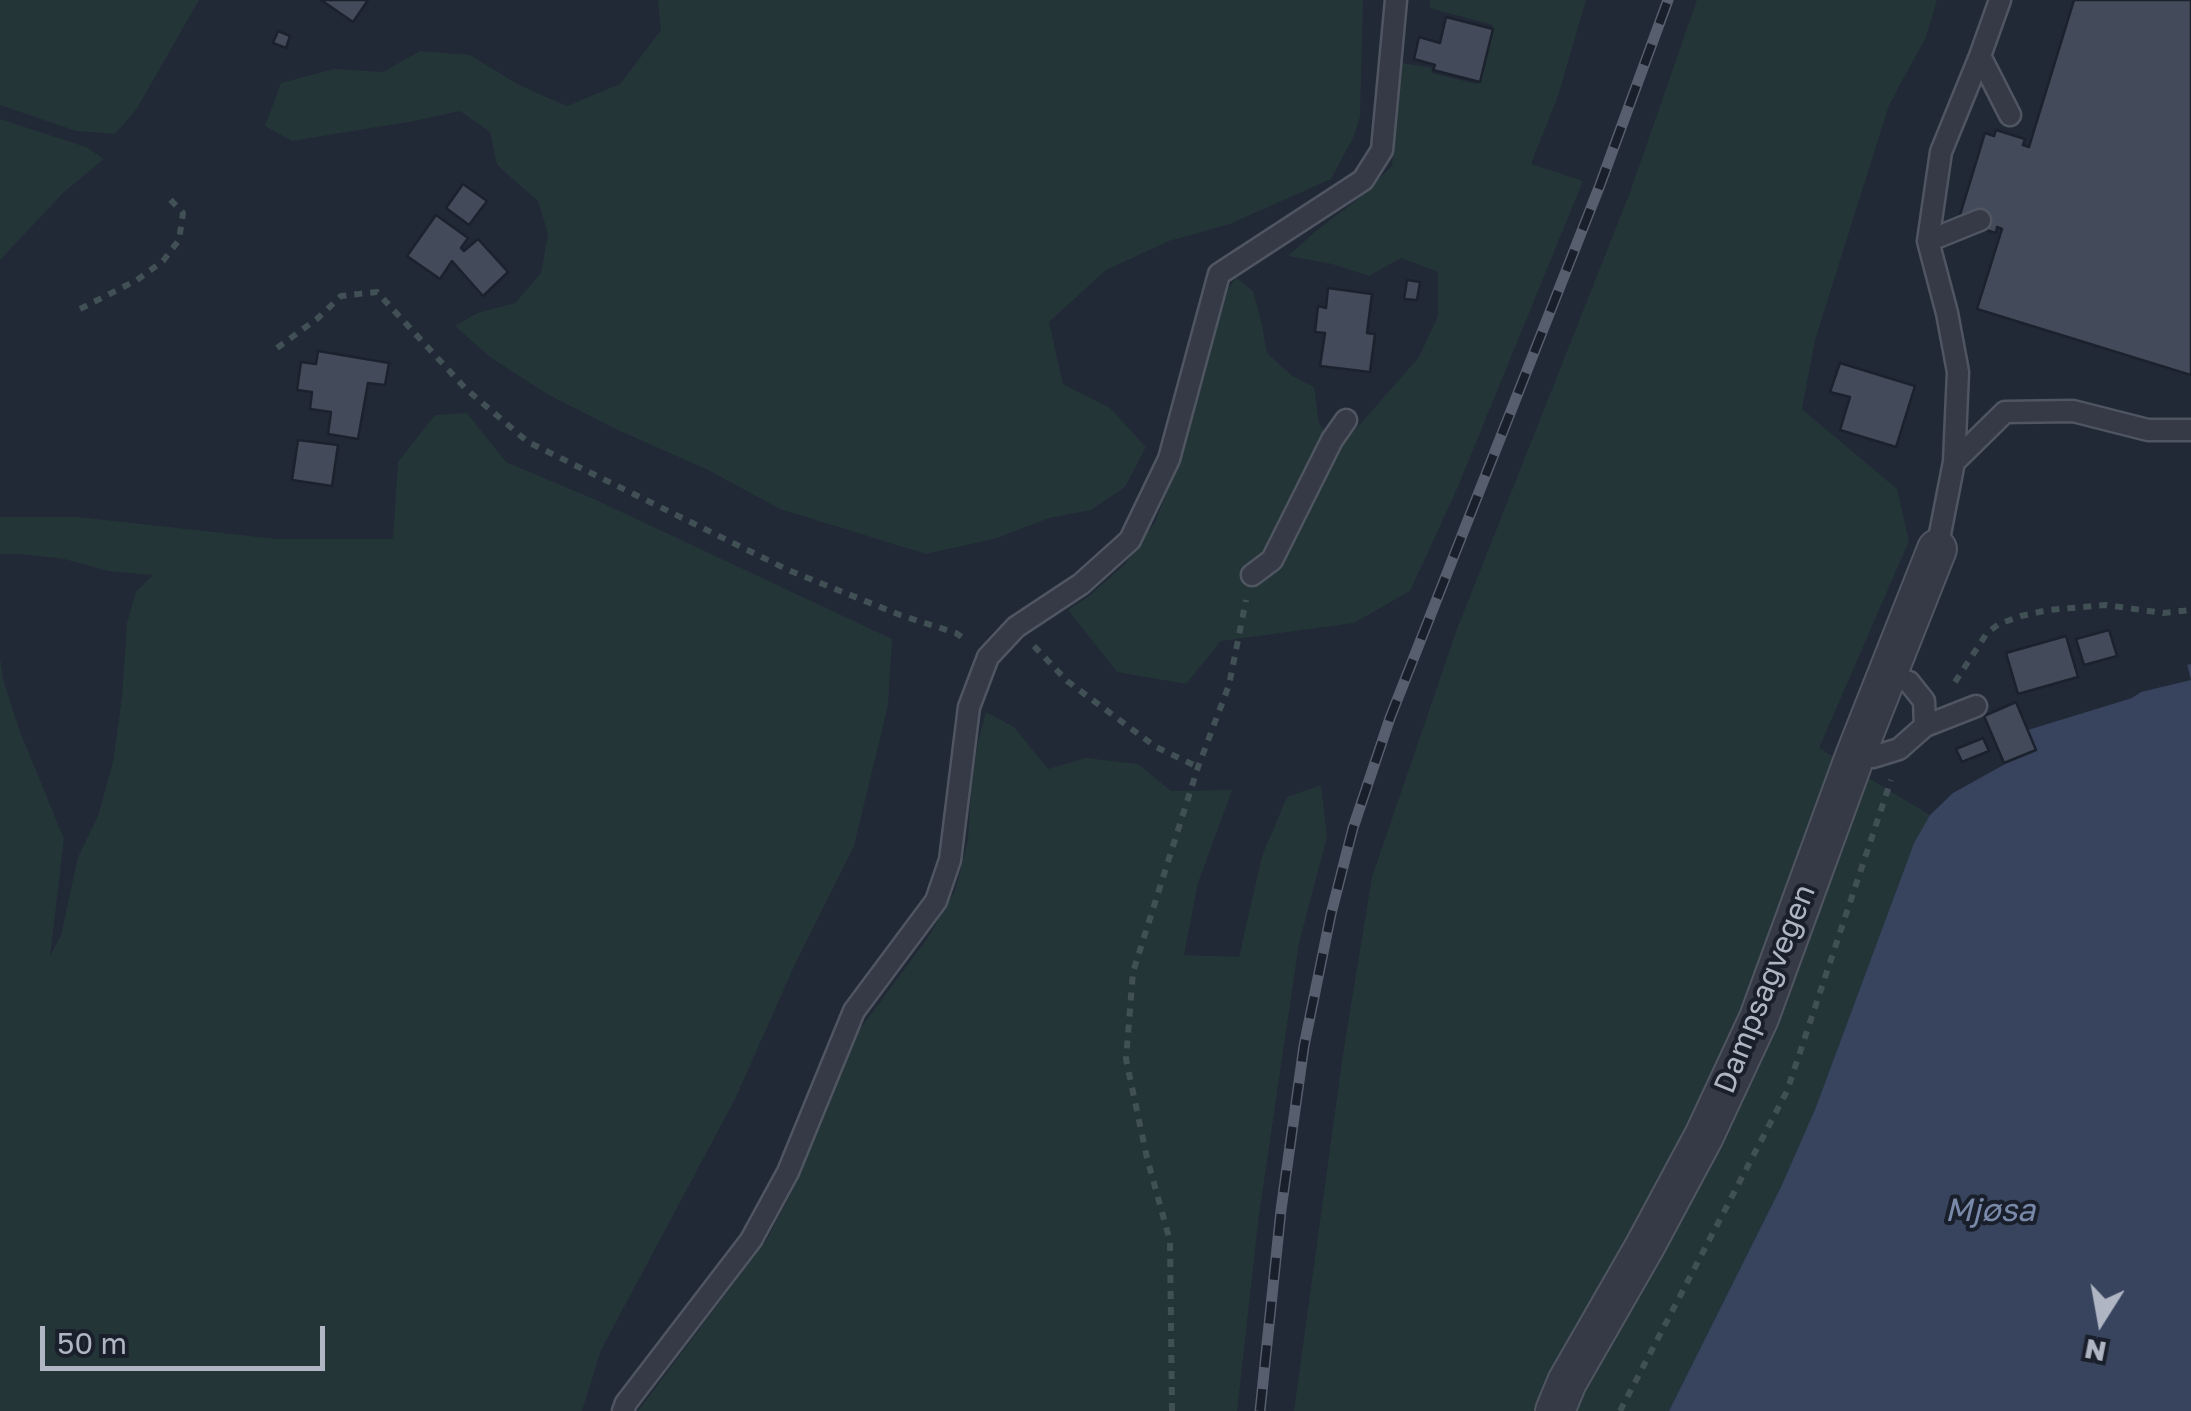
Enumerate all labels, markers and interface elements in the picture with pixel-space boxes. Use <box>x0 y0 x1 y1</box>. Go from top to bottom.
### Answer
street label: Dampsagvegen <box>1707 879 1823 1099</box>
water label: Mjøsa <box>1945 1192 2035 1230</box>
north arrow <box>2051 1271 2151 1371</box>
scale bar <box>45 1306 330 1368</box>
text: 50 m <box>57 1325 127 1361</box>
text: N <box>2082 1333 2109 1369</box>

